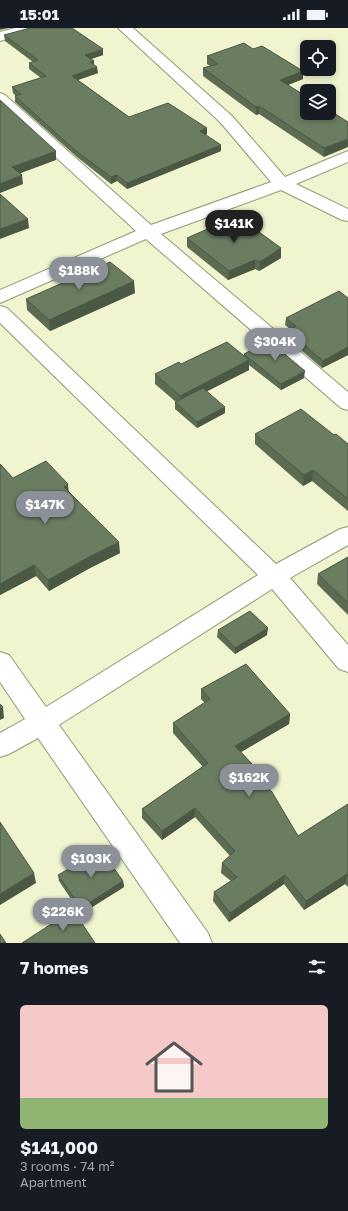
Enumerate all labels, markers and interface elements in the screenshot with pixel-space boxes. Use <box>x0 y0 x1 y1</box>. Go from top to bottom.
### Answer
text: 15:01 <box>20 5 59 23</box>
map controls <box>300 40 336 120</box>
button: locate <box>300 40 336 76</box>
button: layers <box>300 84 336 120</box>
pin: $141K <box>206 210 262 244</box>
text: $141K <box>214 215 254 231</box>
pin: $188K <box>51 257 107 291</box>
text: $188K <box>58 262 100 278</box>
pin: $304K <box>247 328 303 362</box>
text: $304K <box>254 333 296 349</box>
pin: $147K <box>17 491 73 525</box>
text: $147K <box>25 496 65 512</box>
pin: $162K <box>221 764 277 798</box>
text: $162K <box>228 769 270 785</box>
pin: $103K <box>63 845 119 879</box>
text: $103K <box>70 850 112 866</box>
pin: $226K <box>35 898 91 932</box>
text: $226K <box>42 903 84 919</box>
icon: filters <box>306 956 328 978</box>
text: 7 homes <box>20 957 88 978</box>
icon: home <box>138 1031 210 1103</box>
text: $141,000 <box>20 1137 98 1158</box>
text: 3 rooms · 74 m² <box>20 1158 114 1174</box>
text: Apartment <box>20 1174 87 1190</box>

